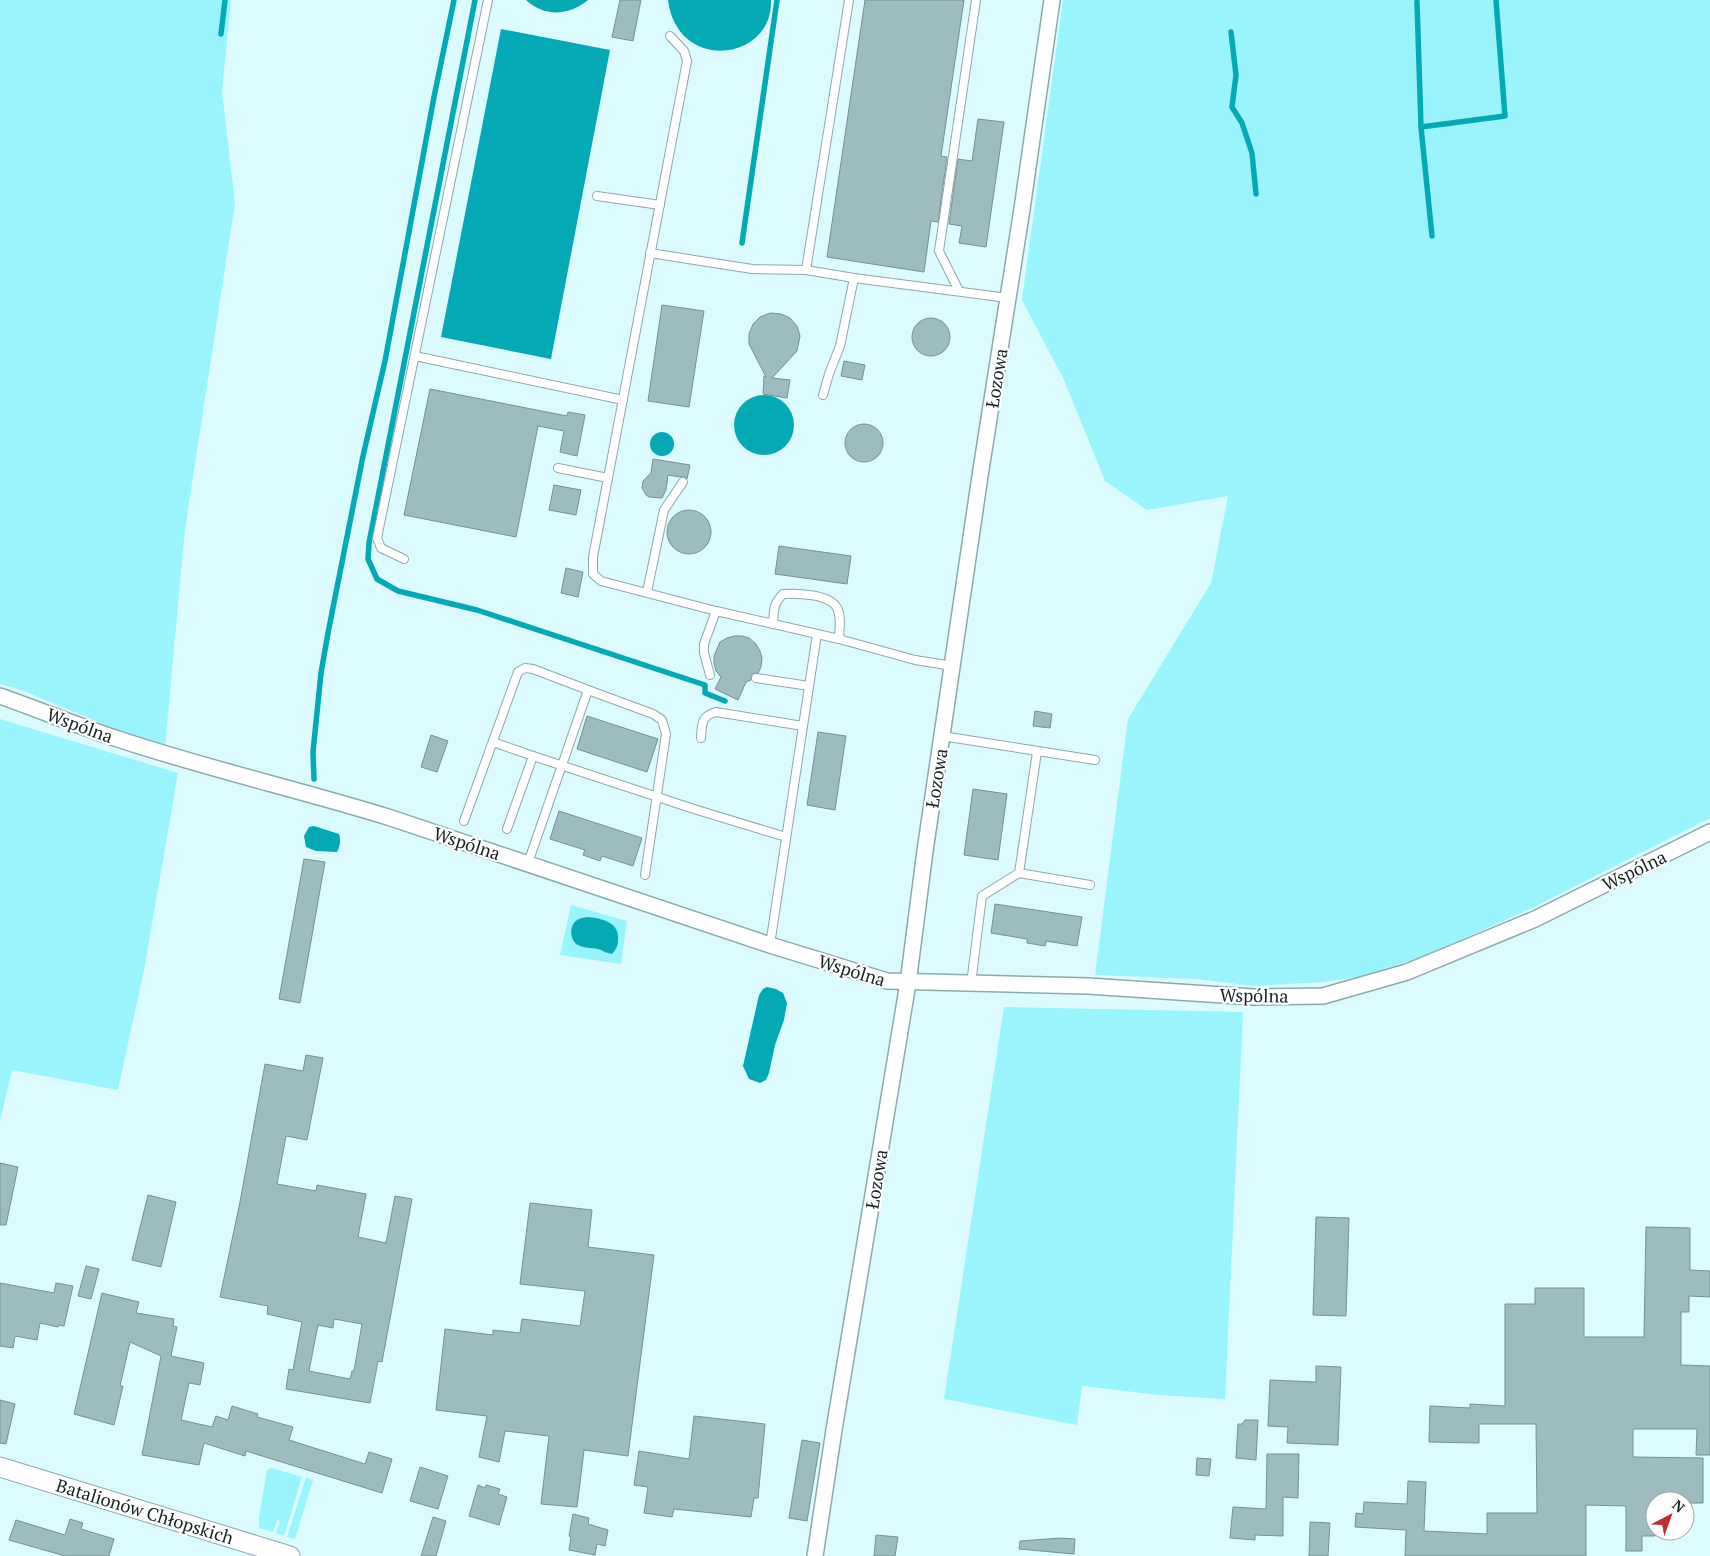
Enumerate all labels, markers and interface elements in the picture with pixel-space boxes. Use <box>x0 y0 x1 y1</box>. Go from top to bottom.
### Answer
street label: Łozowa <box>979 346 1013 410</box>
street label: Wspólna <box>44 702 116 748</box>
street label: Łozowa <box>919 746 953 810</box>
street label: Wspólna <box>431 821 503 865</box>
street label: Wspólna <box>1598 844 1670 896</box>
street label: Wspólna <box>816 948 888 992</box>
street label: Wspólna <box>1219 982 1289 1008</box>
street label: Łozowa <box>859 1147 893 1211</box>
street label: Batalionów Chłopskich <box>53 1473 237 1550</box>
north arrow <box>1645 1491 1695 1541</box>
text: N <box>1669 1495 1689 1517</box>

